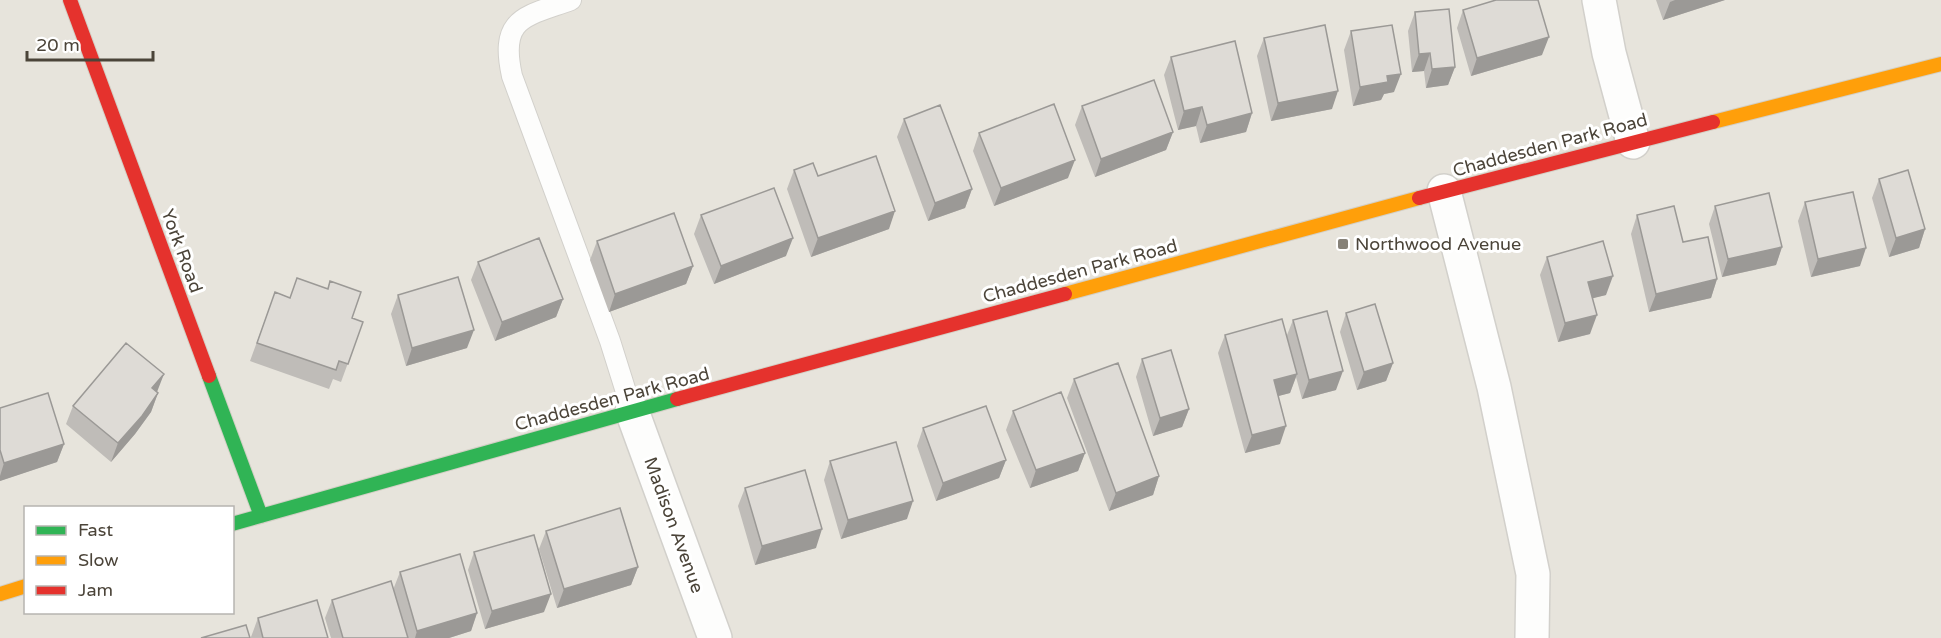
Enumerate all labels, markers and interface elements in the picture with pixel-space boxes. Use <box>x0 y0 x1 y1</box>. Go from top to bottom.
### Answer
scale bar <box>27 24 153 62</box>
text: 20 m <box>36 34 80 56</box>
street label: Chaddesden Park Road <box>1450 108 1650 182</box>
street label: York Road <box>157 206 207 296</box>
place label: Northwood Avenue <box>1355 233 1521 255</box>
street label: Chaddesden Park Road <box>980 234 1180 308</box>
marker: Northwood Avenue <box>1336 237 1350 251</box>
street label: Chaddesden Park Road <box>512 362 712 436</box>
street label: Madison Avenue <box>639 454 709 596</box>
legend <box>24 506 234 614</box>
text: Fast <box>78 519 113 541</box>
text: Slow <box>78 549 119 571</box>
text: Jam <box>78 579 113 601</box>

